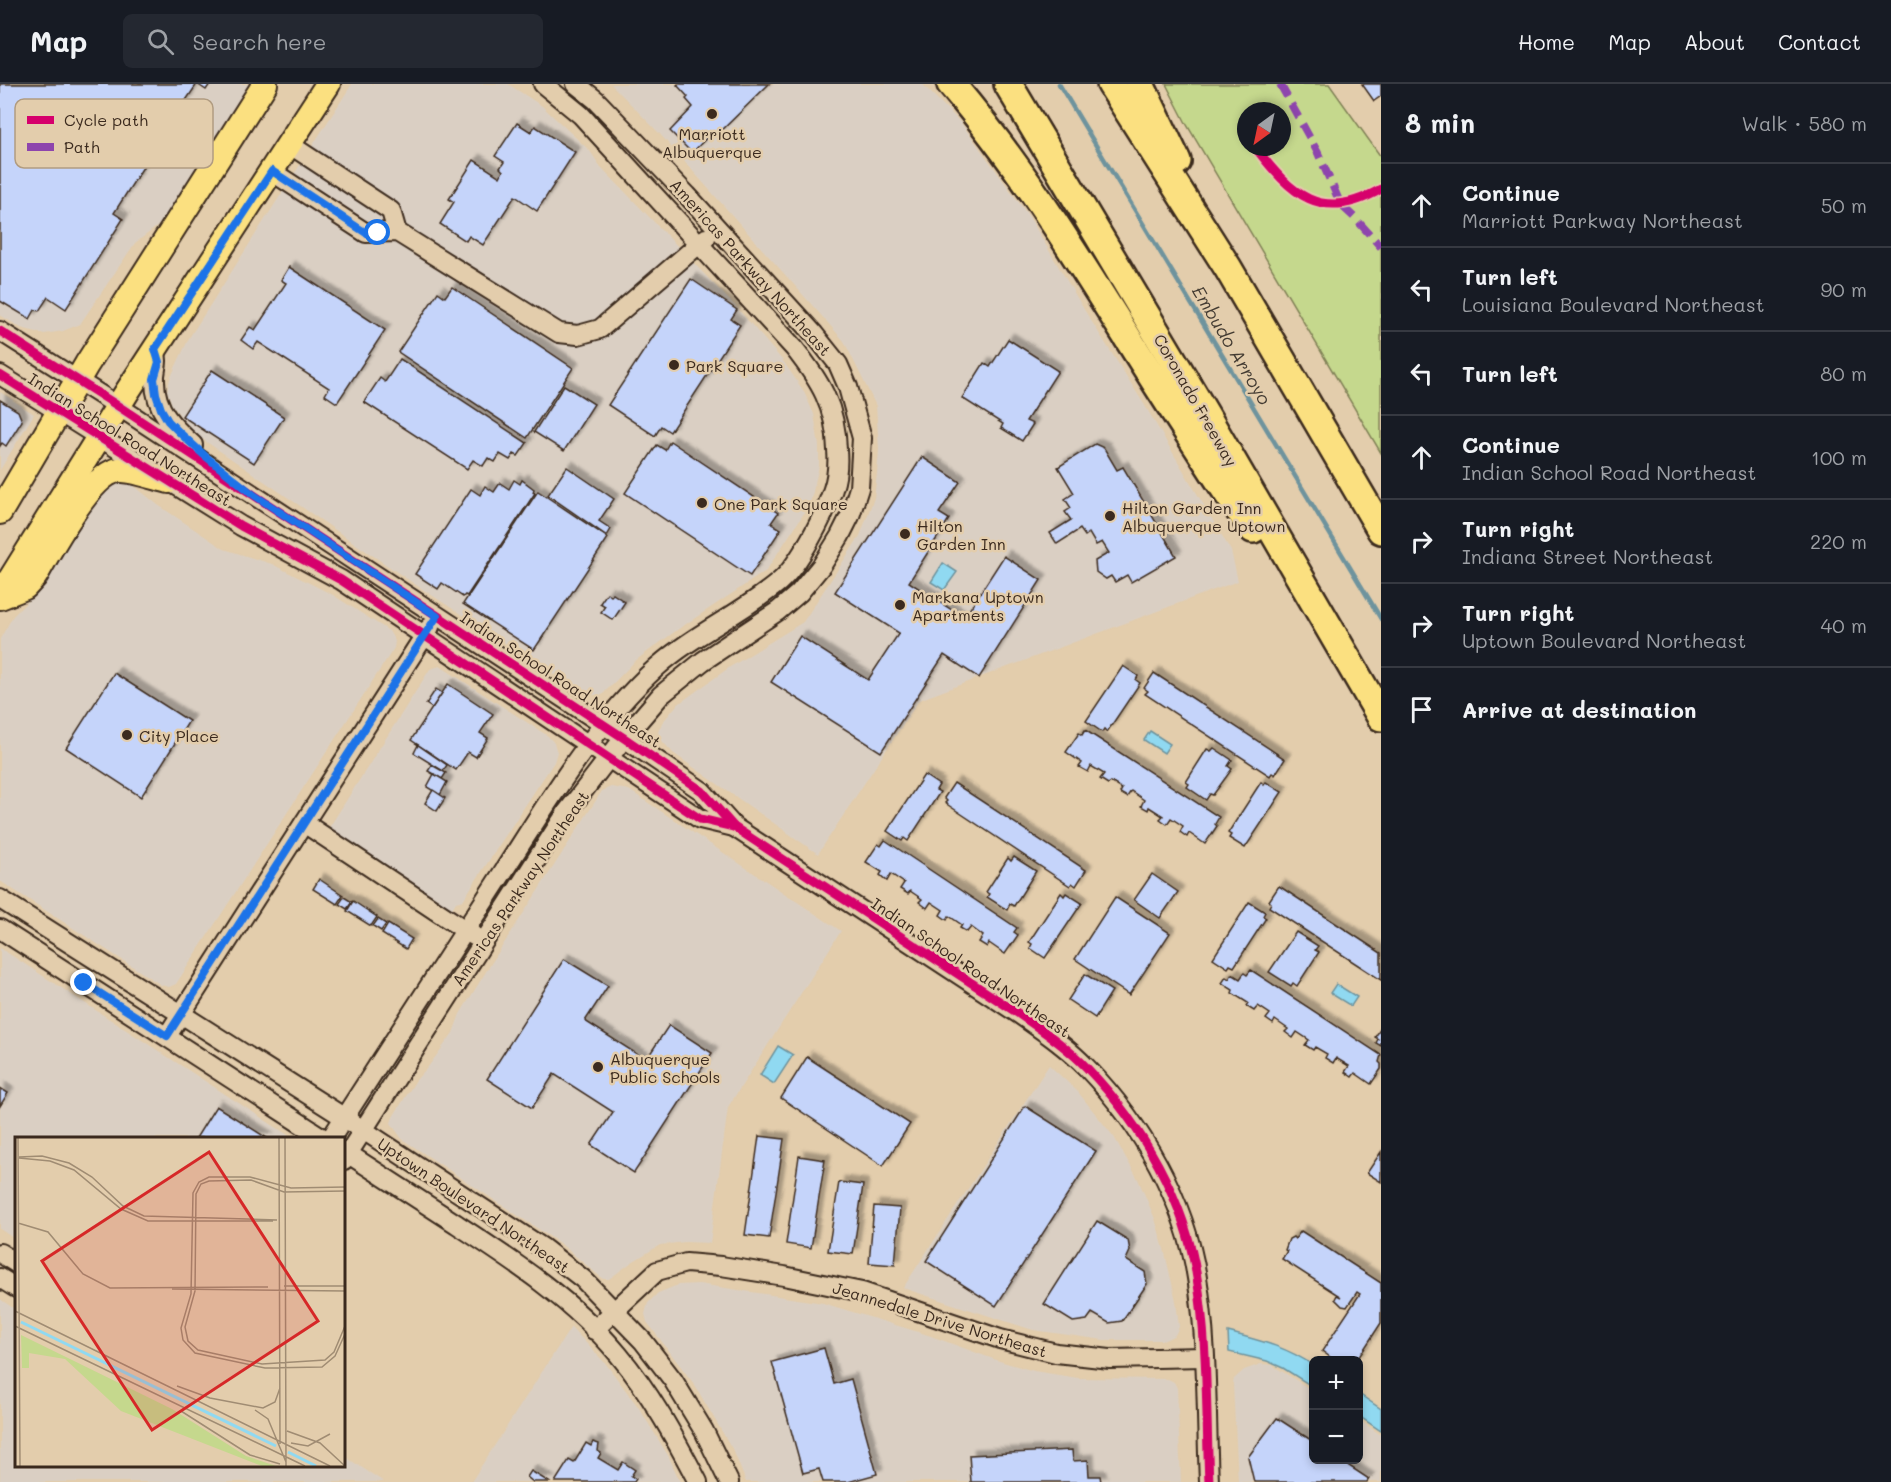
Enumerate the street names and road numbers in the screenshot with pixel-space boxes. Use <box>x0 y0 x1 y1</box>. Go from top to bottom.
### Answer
street label: Americas Parkway Northeast <box>666 174 836 360</box>
street label: Coronado Freeway <box>1150 330 1242 470</box>
street label: Indian School Road Northeast <box>25 368 235 510</box>
street label: Indian School Road Northeast <box>457 606 665 752</box>
street label: Americas Parkway Northeast <box>447 786 593 990</box>
street label: Indian School Road Northeast <box>868 892 1074 1042</box>
street label: Uptown Boulevard Northeast <box>374 1133 574 1277</box>
street label: Jeannedale Drive Northeast <box>830 1276 1050 1362</box>

